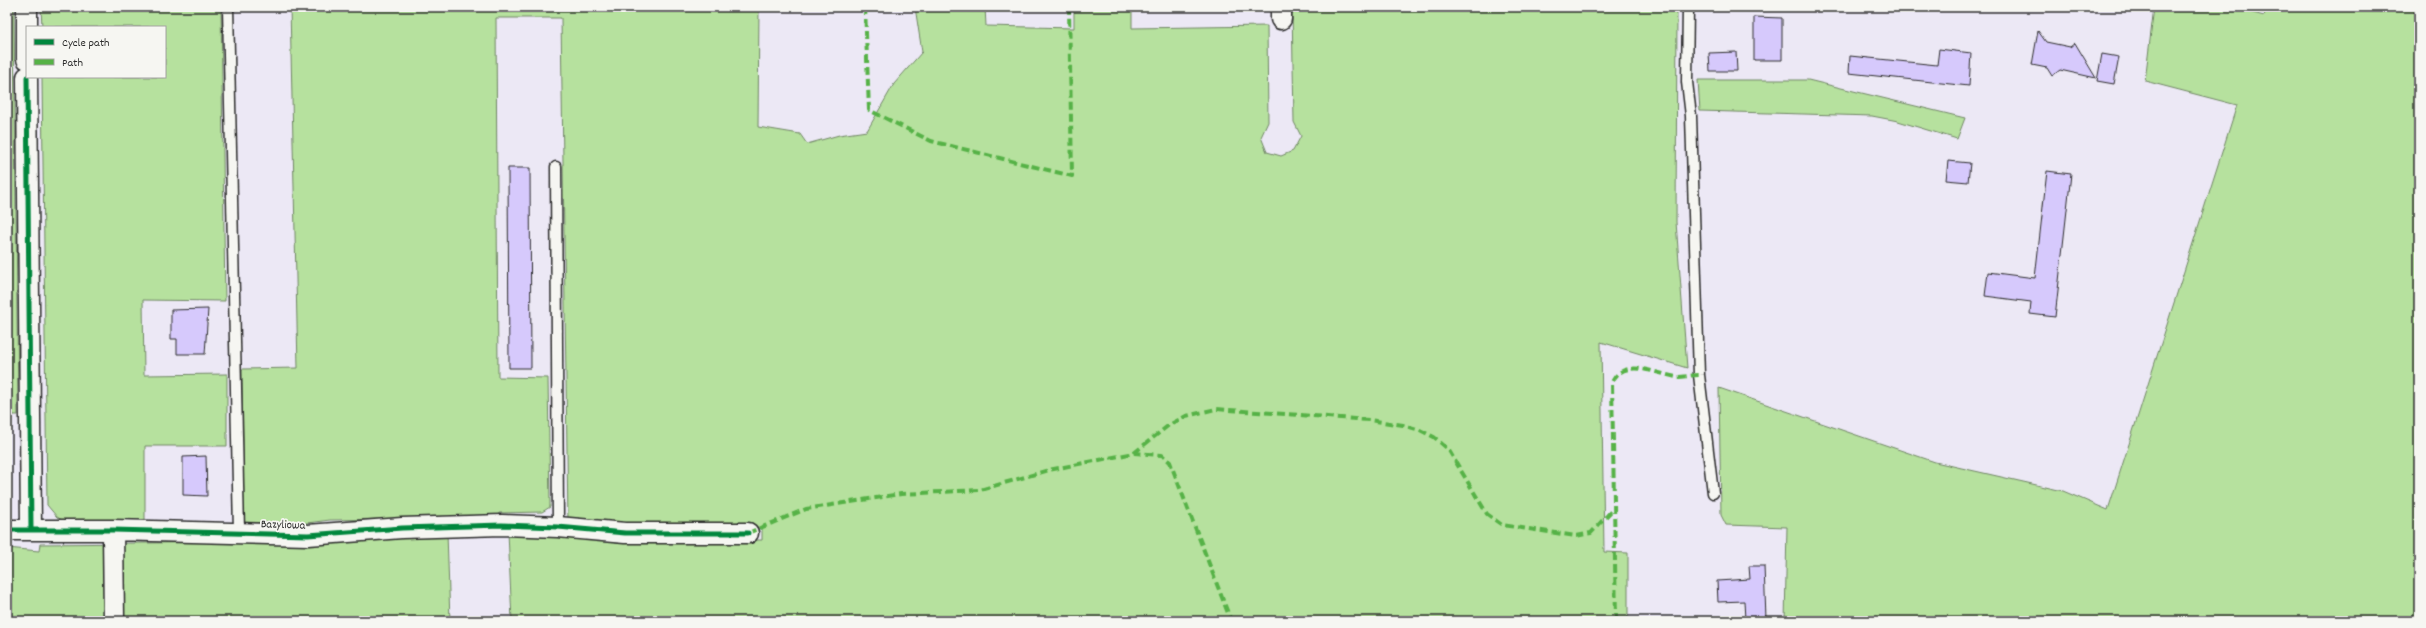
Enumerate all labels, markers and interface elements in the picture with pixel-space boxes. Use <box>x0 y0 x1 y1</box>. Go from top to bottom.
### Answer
legend <box>26 26 166 78</box>
text: Cycle path <box>62 35 110 52</box>
text: Path <box>62 55 83 72</box>
street label: Bazyliowa <box>260 516 306 535</box>

